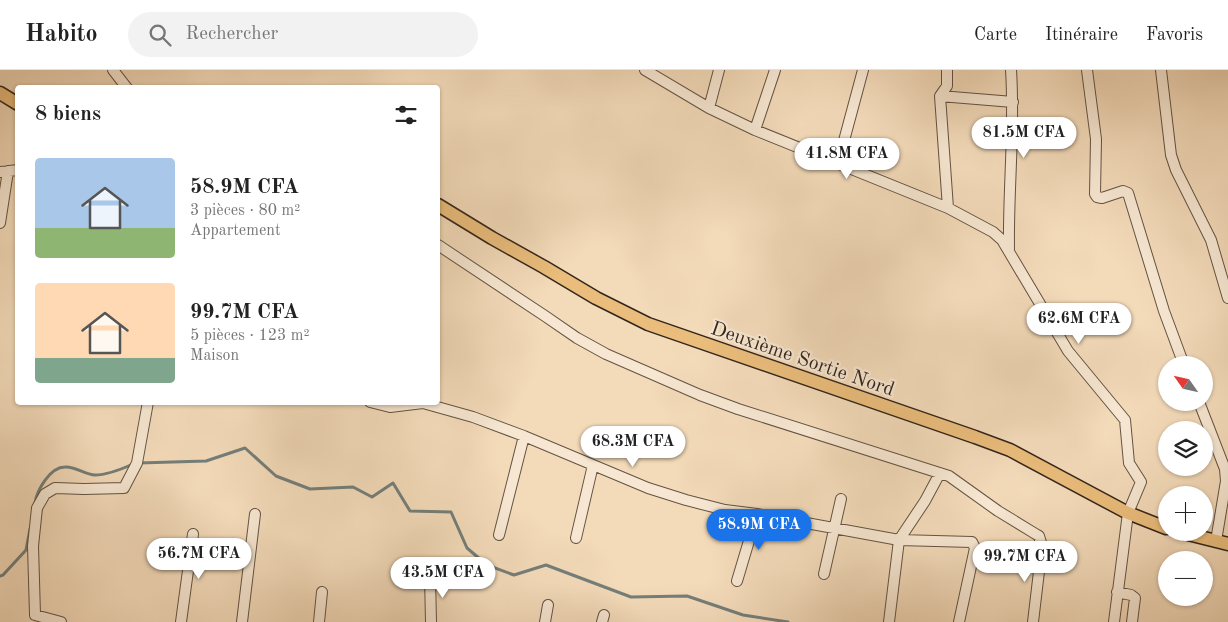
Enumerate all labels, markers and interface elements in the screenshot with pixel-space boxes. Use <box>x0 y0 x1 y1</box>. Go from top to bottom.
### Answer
search box <box>128 12 478 57</box>
icon: search <box>146 21 174 49</box>
text: Habito <box>25 23 98 47</box>
text: Rechercher <box>186 25 278 44</box>
text: Carte <box>974 26 1017 44</box>
text: Itinéraire <box>1045 26 1118 44</box>
text: Favoris <box>1146 26 1203 44</box>
icon: filters <box>392 101 420 129</box>
text: 8 biens <box>35 104 101 125</box>
pin: 81.5M CFA <box>967 116 1081 159</box>
text: 81.5M CFA <box>983 125 1065 141</box>
pin: 41.8M CFA <box>790 138 904 180</box>
text: 41.8M CFA <box>806 146 888 162</box>
text: 58.9M CFA <box>190 177 299 198</box>
icon: home <box>75 178 135 238</box>
text: 3 pièces · 80 m² <box>190 203 300 219</box>
text: Appartement <box>190 223 281 239</box>
text: 99.7M CFA <box>190 302 299 323</box>
pin: 62.6M CFA <box>1022 302 1136 345</box>
icon: home <box>75 303 135 363</box>
text: 62.6M CFA <box>1038 311 1120 327</box>
street label: Deuxième Sortie Nord <box>708 319 897 401</box>
text: 5 pièces · 123 m² <box>190 328 310 344</box>
text: Maison <box>190 348 239 364</box>
north arrow <box>1158 356 1212 411</box>
map controls <box>1158 356 1213 606</box>
button: layers <box>1158 421 1213 476</box>
pin: 68.3M CFA <box>576 426 690 468</box>
text: 68.3M CFA <box>592 434 674 450</box>
button: + <box>1158 486 1213 541</box>
pin: 58.9M CFA <box>702 508 816 551</box>
text: 58.9M CFA <box>718 517 800 533</box>
pin: 56.7M CFA <box>142 538 256 580</box>
pin: 99.7M CFA <box>968 540 1082 583</box>
text: 56.7M CFA <box>158 546 240 562</box>
text: 99.7M CFA <box>984 549 1066 565</box>
button: − <box>1158 551 1213 606</box>
pin: 43.5M CFA <box>386 556 500 599</box>
text: 43.5M CFA <box>402 565 484 581</box>

